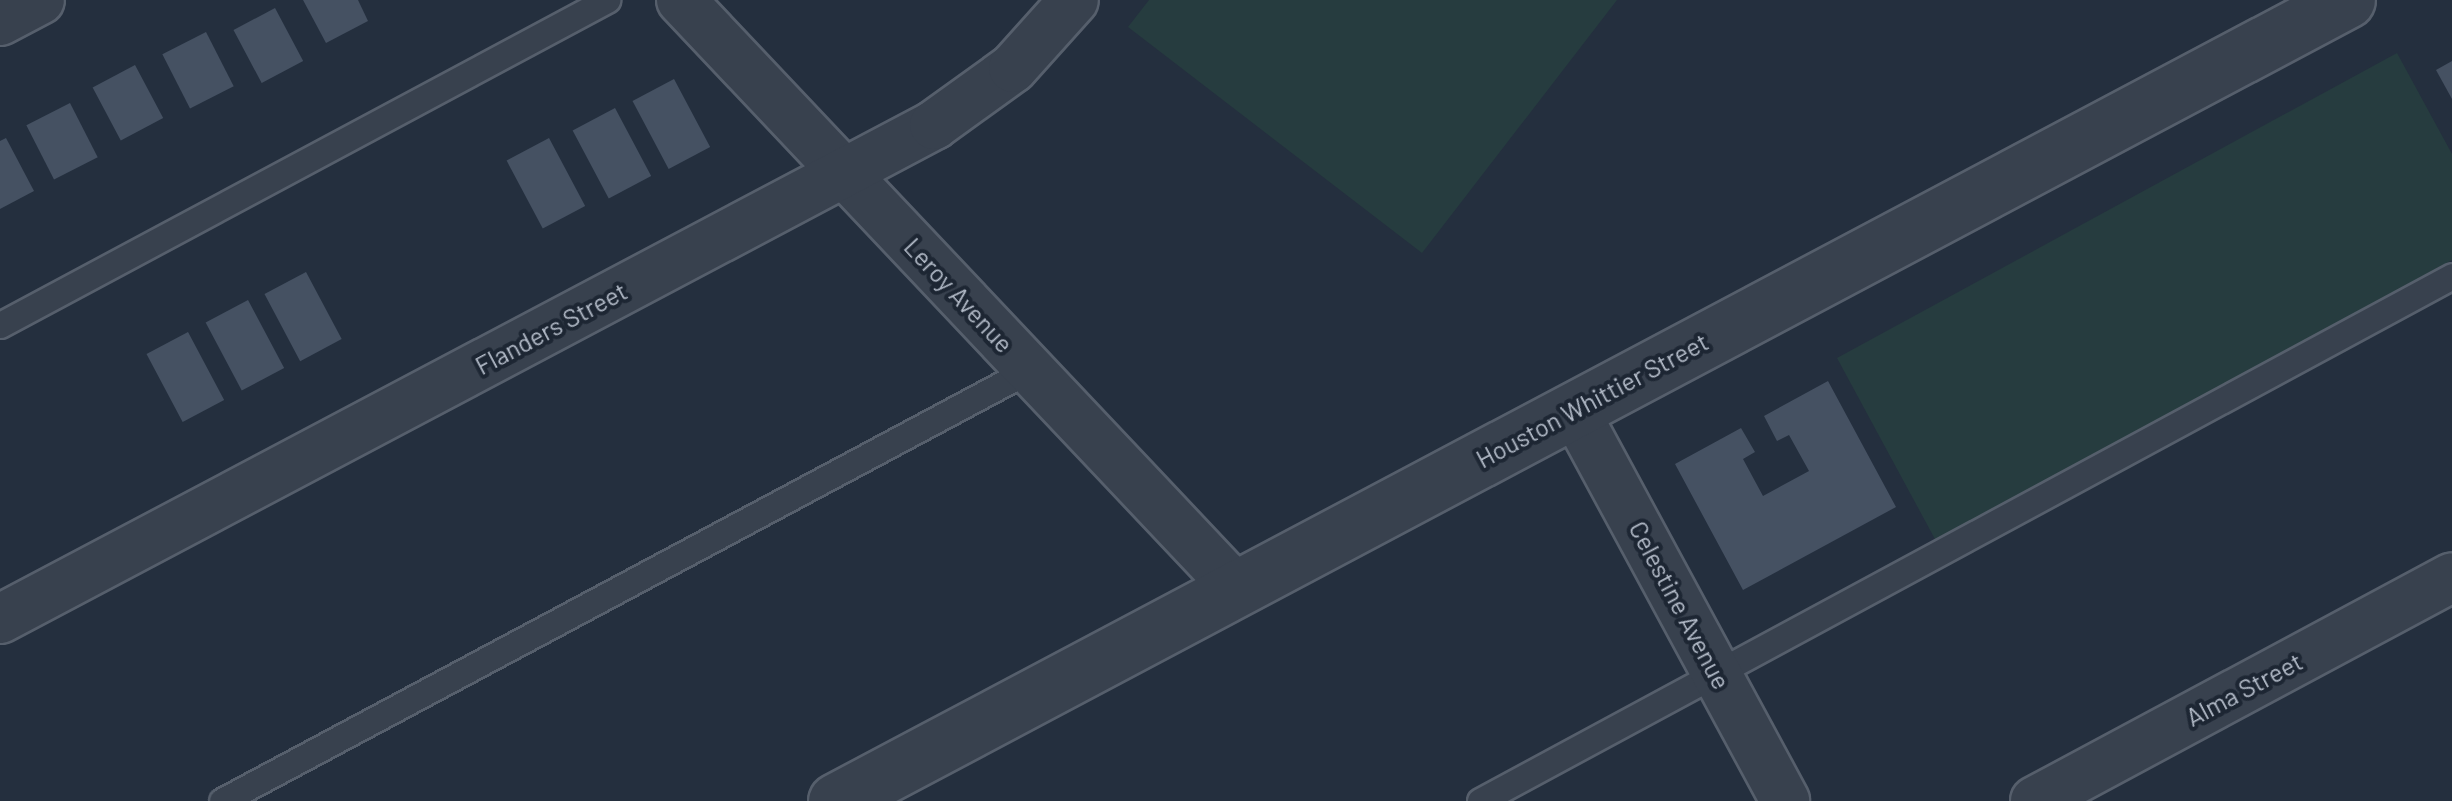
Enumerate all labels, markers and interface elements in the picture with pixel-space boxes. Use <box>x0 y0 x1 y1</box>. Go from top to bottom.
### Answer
street label: Leroy Avenue <box>898 232 1020 358</box>
street label: Flanders Street <box>470 275 632 381</box>
street label: Houston Whittier Street <box>1471 326 1713 474</box>
street label: Celestine Avenue <box>1623 516 1737 694</box>
street label: Alma Street <box>2181 646 2307 732</box>

